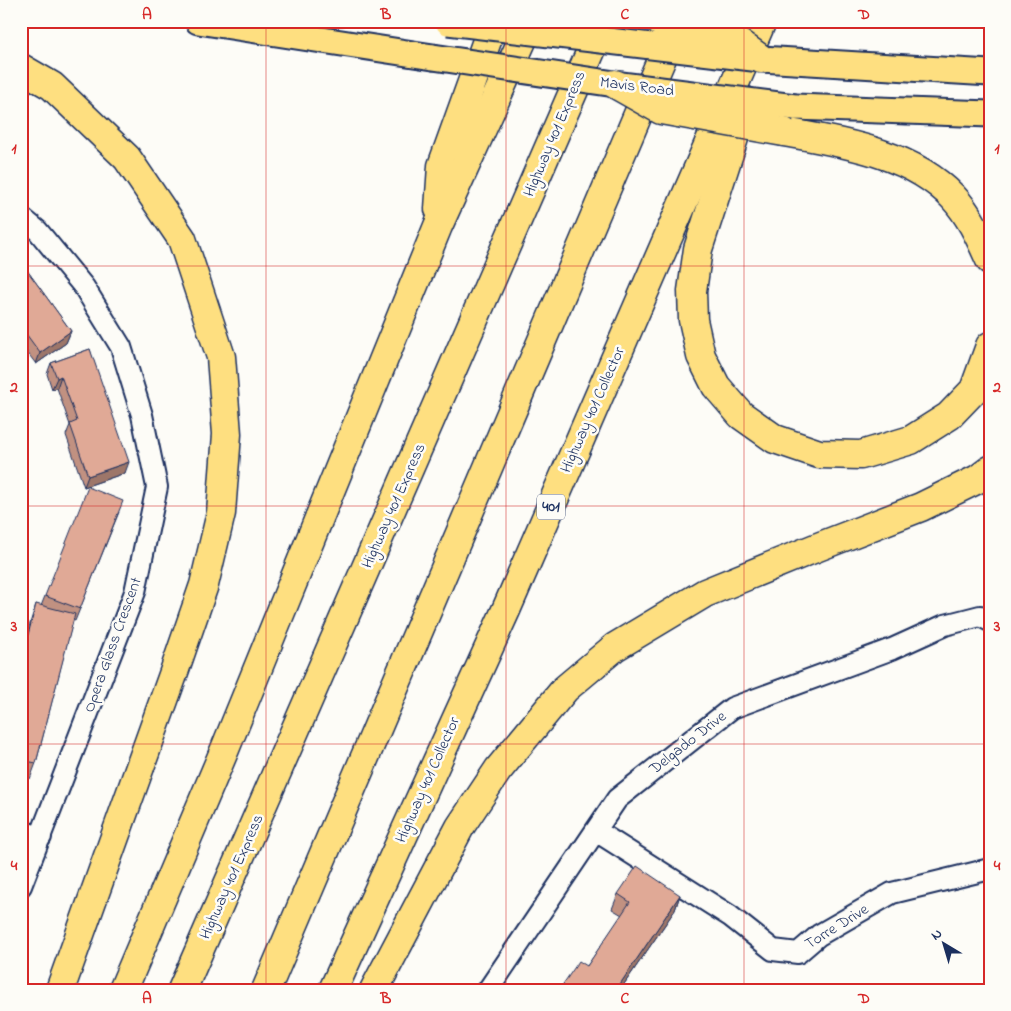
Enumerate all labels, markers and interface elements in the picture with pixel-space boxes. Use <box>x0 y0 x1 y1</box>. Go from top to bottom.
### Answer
text: A <box>142 3 152 27</box>
text: B <box>380 3 392 27</box>
text: C <box>621 3 630 27</box>
text: D <box>857 3 870 27</box>
street label: Highway 401 Express <box>518 67 592 201</box>
street label: Mavis Road <box>599 71 675 103</box>
text: 1 <box>11 137 17 161</box>
text: 1 <box>994 137 1000 161</box>
street label: Highway 401 Collector <box>554 343 632 477</box>
text: 2 <box>9 376 18 400</box>
text: 2 <box>992 376 1001 400</box>
street label: Highway 401 Express <box>356 439 432 573</box>
road number: 401 <box>537 494 565 520</box>
street label: Opera Glass Crescent <box>77 573 149 716</box>
text: 3 <box>10 615 18 639</box>
text: 3 <box>993 615 1001 639</box>
street label: Delgado Drive <box>644 705 732 781</box>
street label: Highway 401 Collector <box>389 713 467 847</box>
street label: Highway 401 Express <box>194 810 270 944</box>
text: 4 <box>10 854 18 878</box>
text: 4 <box>993 854 1001 878</box>
street label: Torre Drive <box>800 897 874 956</box>
north arrow <box>918 918 968 968</box>
text: N <box>927 924 947 946</box>
text: A <box>142 987 152 1011</box>
text: B <box>380 987 392 1011</box>
text: C <box>621 987 630 1011</box>
text: D <box>857 987 870 1011</box>

